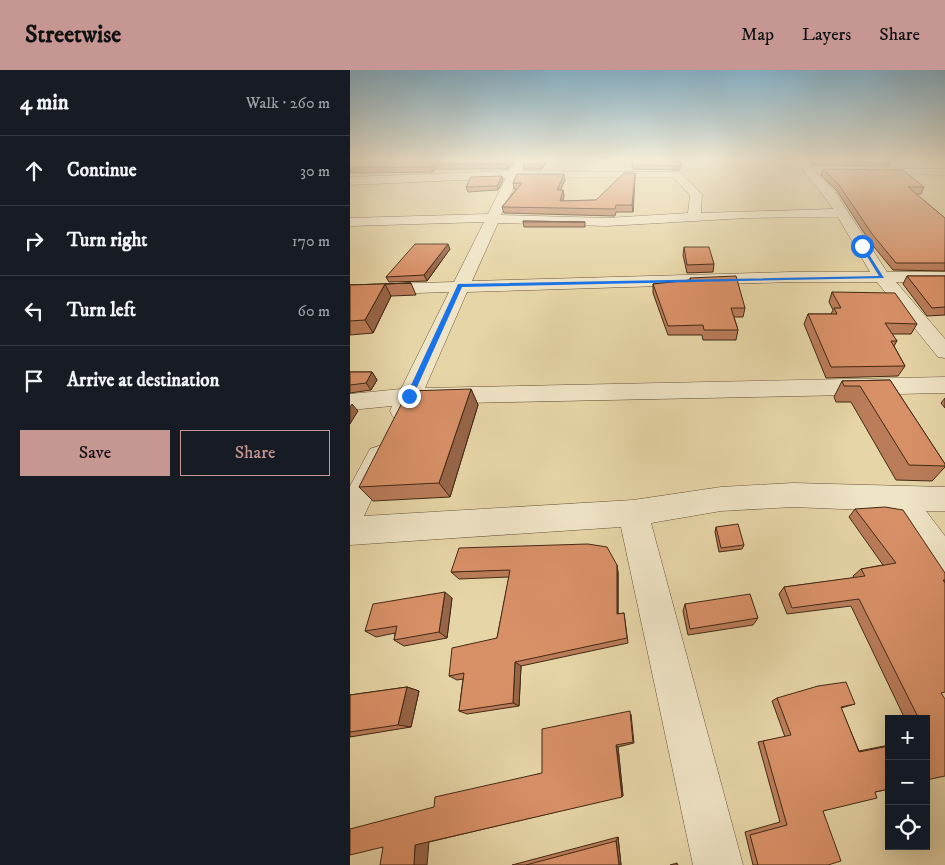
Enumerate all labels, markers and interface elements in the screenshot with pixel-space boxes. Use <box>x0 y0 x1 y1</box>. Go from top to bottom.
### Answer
text: Streetwise <box>25 20 121 50</box>
text: Map <box>741 24 774 46</box>
text: Layers <box>802 24 851 46</box>
text: Share <box>879 24 920 46</box>
text: 4 min <box>20 90 69 116</box>
text: Walk · 260 m <box>246 93 330 113</box>
icon: ahead <box>20 157 48 185</box>
text: Continue <box>67 159 137 182</box>
text: 30 m <box>300 161 330 181</box>
icon: right <box>20 227 48 255</box>
text: Turn right <box>67 229 147 252</box>
text: 170 m <box>292 231 330 251</box>
route start <box>851 235 874 258</box>
icon: left <box>20 297 48 325</box>
text: Turn left <box>67 299 136 322</box>
text: 60 m <box>298 301 330 321</box>
icon: arrive <box>20 367 48 395</box>
text: Arrive at destination <box>67 369 219 392</box>
route end <box>398 385 421 408</box>
button: Save <box>20 430 170 476</box>
button: Share <box>180 430 330 476</box>
map controls <box>885 715 930 850</box>
button: + <box>885 715 930 760</box>
button: − <box>885 760 930 805</box>
button: locate <box>885 805 930 850</box>

